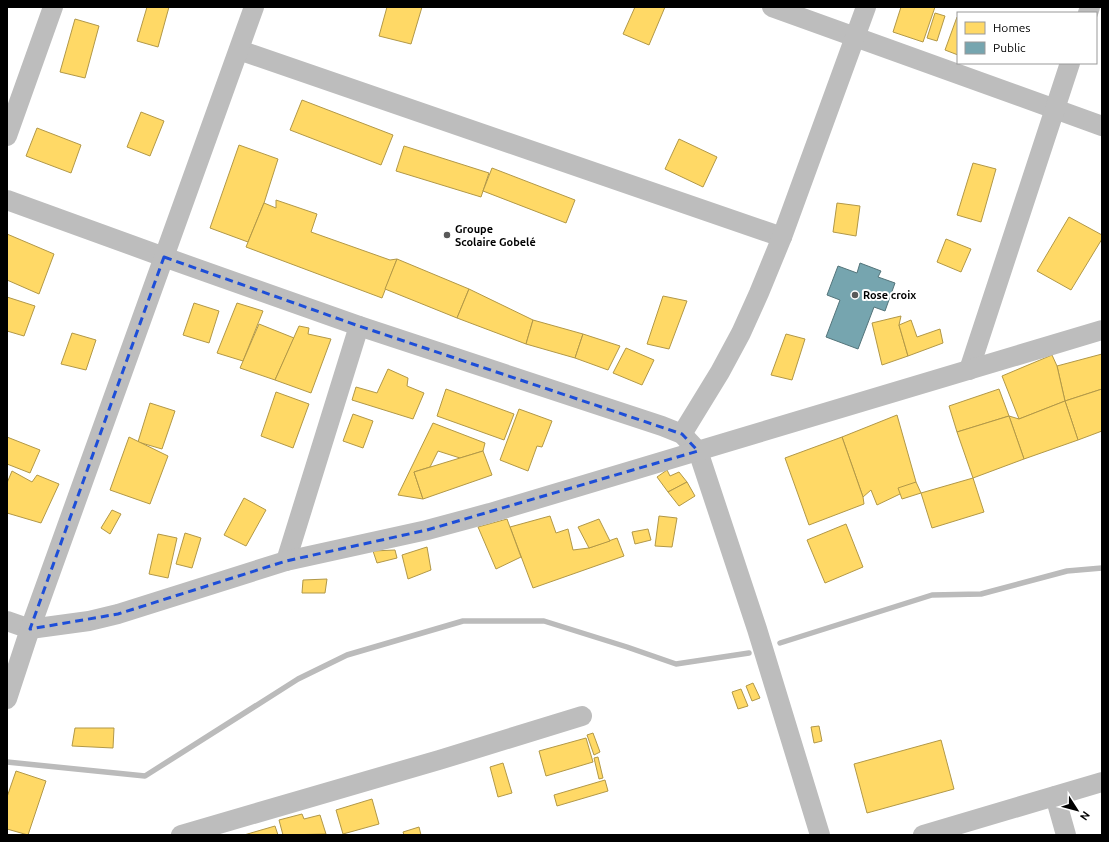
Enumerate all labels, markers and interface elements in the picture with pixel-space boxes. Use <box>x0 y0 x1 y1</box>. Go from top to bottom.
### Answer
legend <box>957 12 1097 64</box>
text: Homes <box>993 21 1031 34</box>
text: Public <box>993 41 1026 54</box>
place label: Groupe Scolaire Gobelé <box>455 223 536 248</box>
marker: Groupe Scolaire Gobelé <box>442 230 452 240</box>
place label: Rose croix <box>863 289 916 301</box>
marker: Rose croix <box>850 290 860 300</box>
north arrow <box>1057 790 1097 830</box>
text: N <box>1078 809 1092 823</box>

